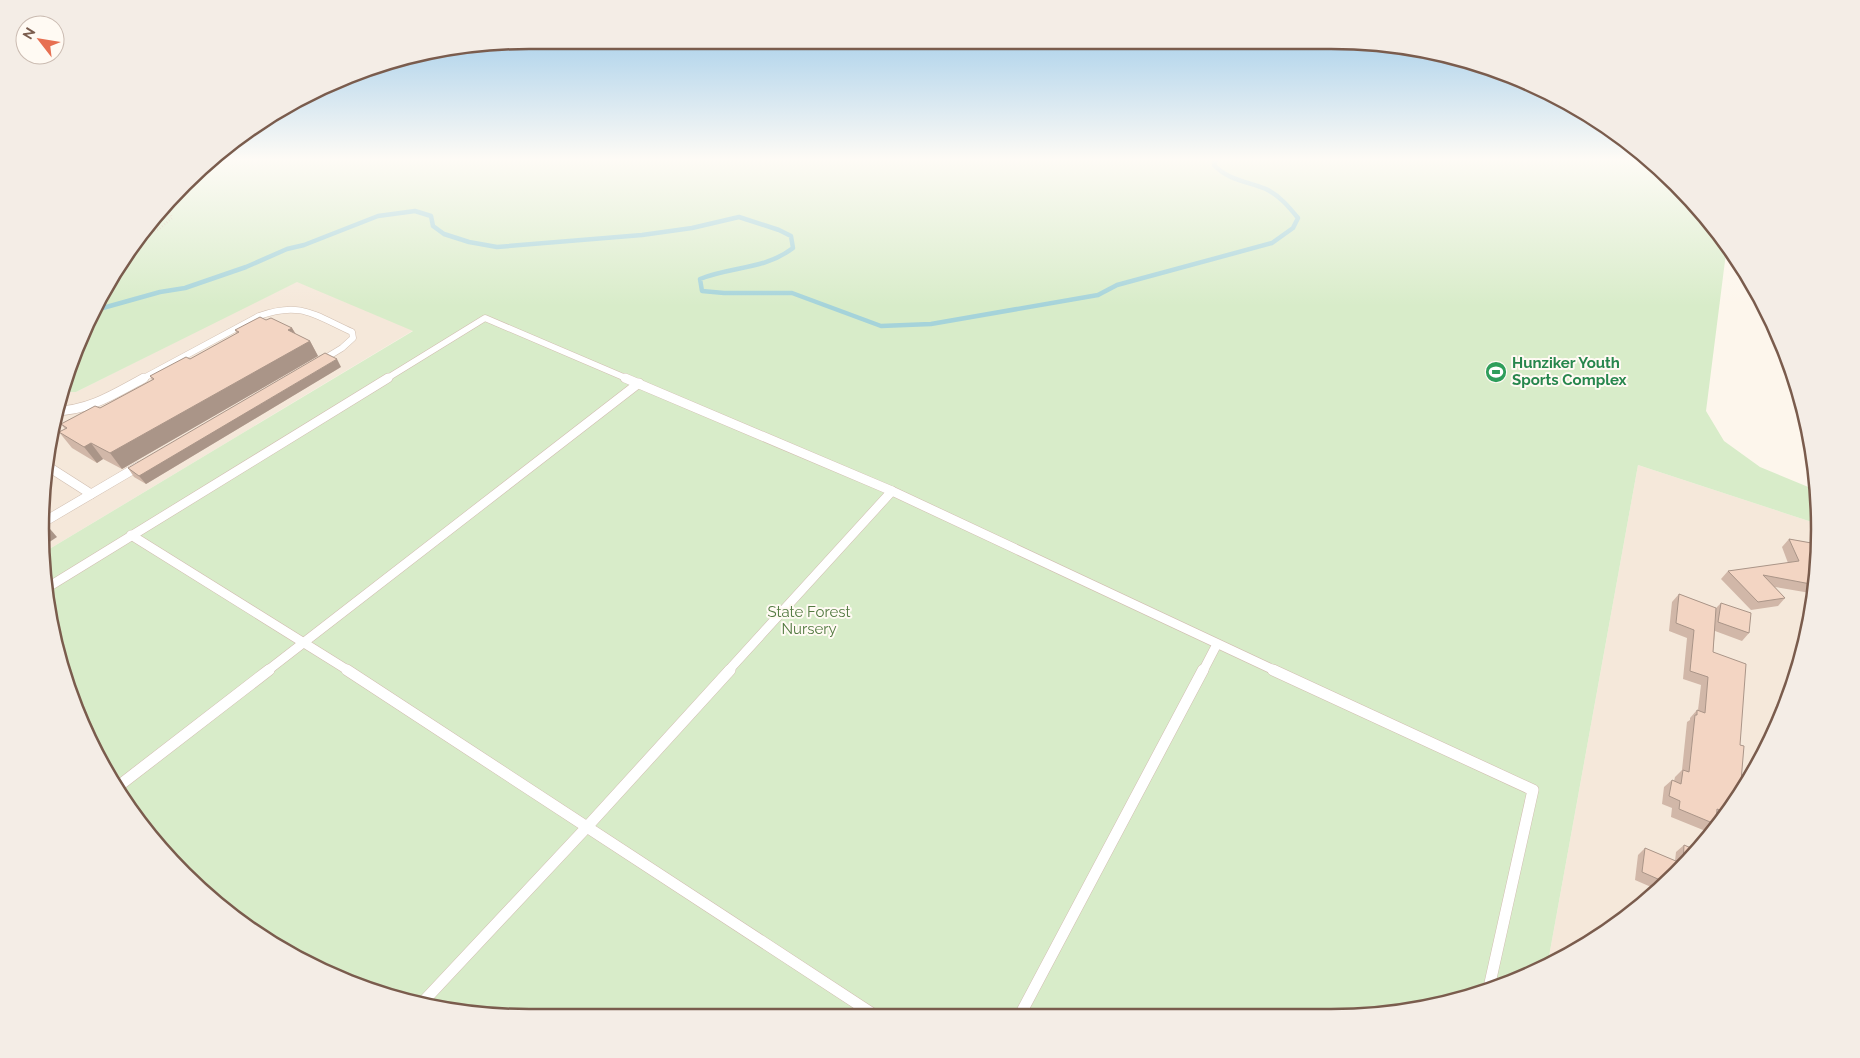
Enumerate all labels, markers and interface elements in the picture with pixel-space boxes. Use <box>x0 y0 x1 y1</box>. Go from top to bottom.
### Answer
north arrow <box>15 15 65 65</box>
text: N <box>19 25 38 42</box>
place label: Hunziker Youth Sports Complex <box>1512 354 1627 389</box>
sports icon: Hunziker Youth Sports Complex <box>1484 360 1508 384</box>
park label: State Forest Nursery <box>767 603 851 638</box>

